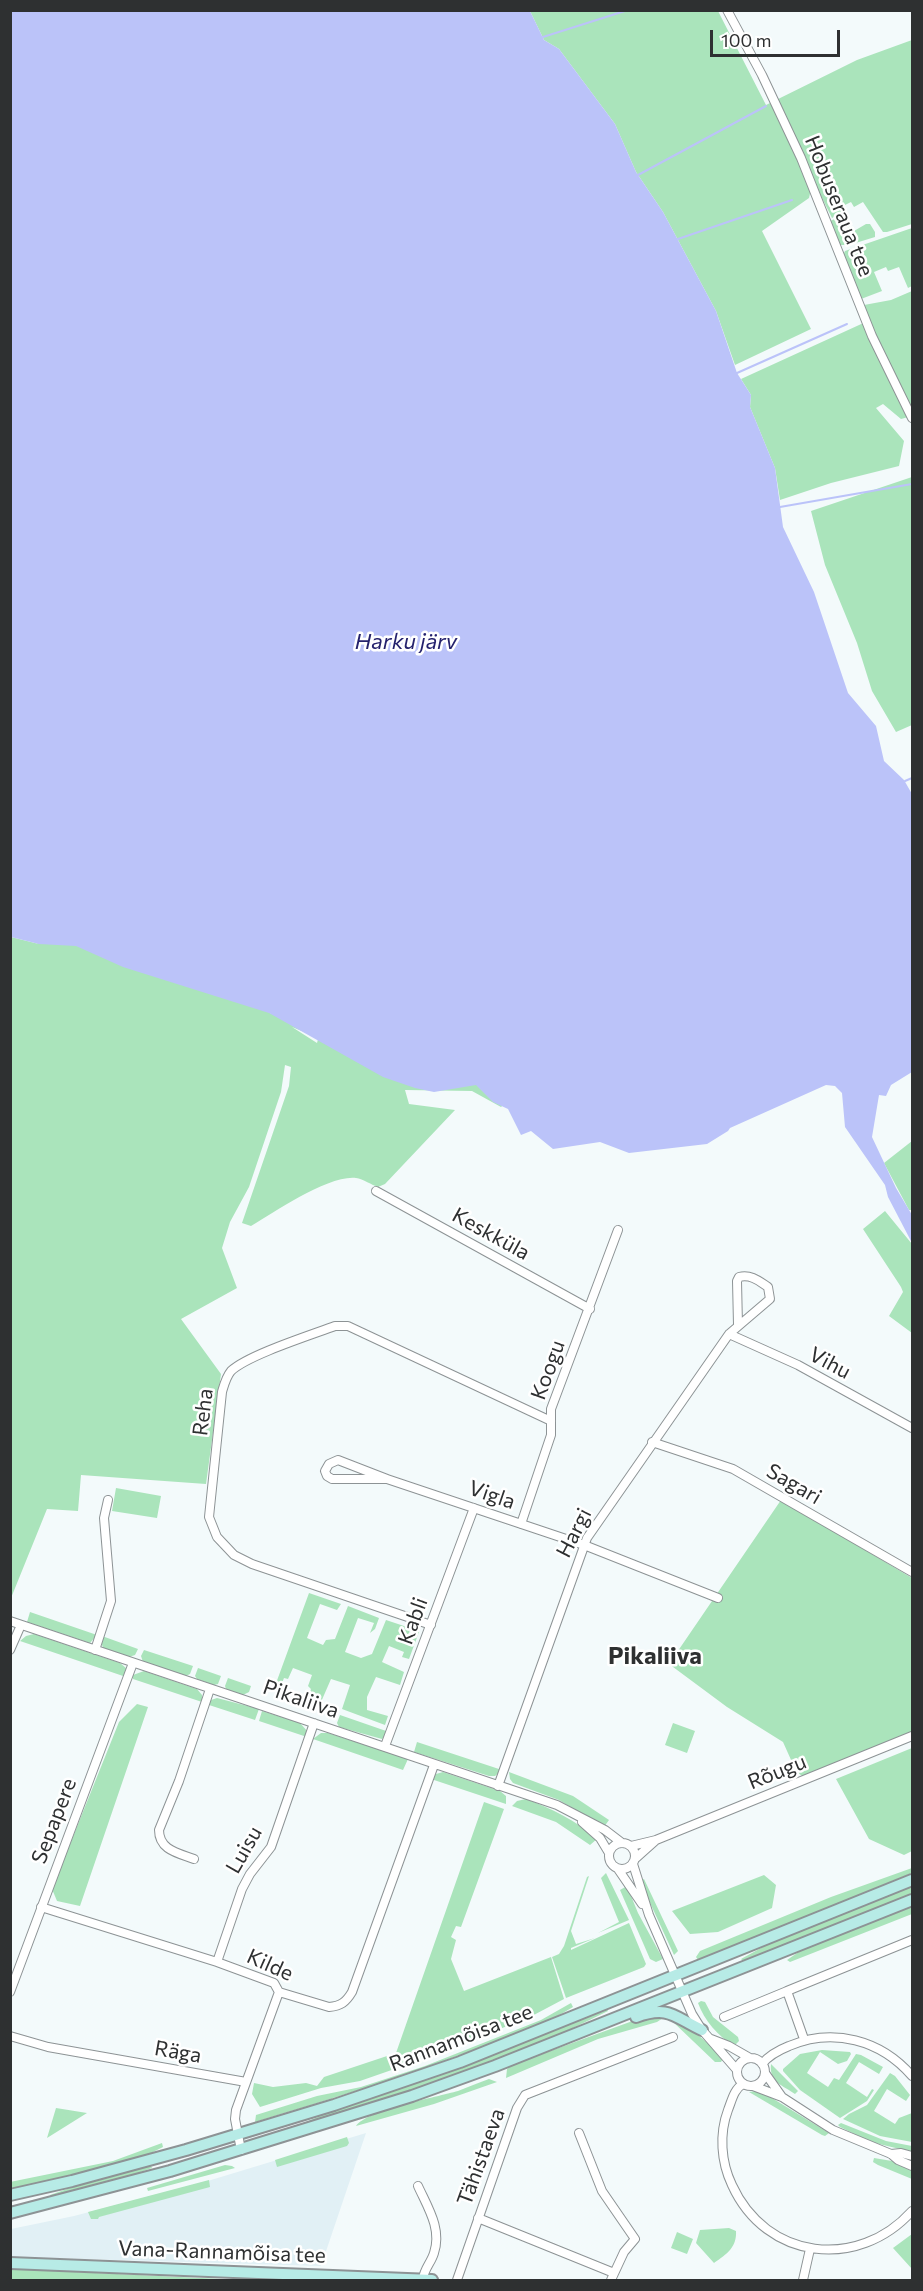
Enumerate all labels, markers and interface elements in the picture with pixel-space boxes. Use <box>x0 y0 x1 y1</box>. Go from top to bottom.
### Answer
scale bar <box>713 18 844 56</box>
text: 100 m <box>721 29 771 51</box>
street label: Hobuseraua tee <box>799 132 879 280</box>
water label: Harku järv <box>355 629 457 655</box>
street label: Keskküla <box>448 1202 534 1266</box>
street label: Koogu <box>526 1337 570 1403</box>
street label: Vihu <box>805 1342 855 1384</box>
street label: Reha <box>188 1387 218 1437</box>
street label: Sagari <box>762 1458 826 1510</box>
street label: Vigla <box>465 1475 519 1515</box>
street label: Hargi <box>551 1504 597 1562</box>
street label: Kabli <box>393 1594 433 1648</box>
district label: Pikaliiva <box>608 1642 702 1670</box>
street label: Pikaliiva <box>260 1674 342 1724</box>
street label: Rõugu <box>744 1749 810 1795</box>
street label: Sepapere <box>26 1775 82 1867</box>
street label: Luisu <box>220 1822 268 1878</box>
street label: Kilde <box>243 1944 297 1986</box>
street label: Rannamõisa tee <box>386 1999 536 2077</box>
street label: Räga <box>153 2036 203 2068</box>
street label: Tähistaeva <box>452 2105 510 2209</box>
street label: Vana-Rannamõisa tee <box>118 2236 326 2268</box>

